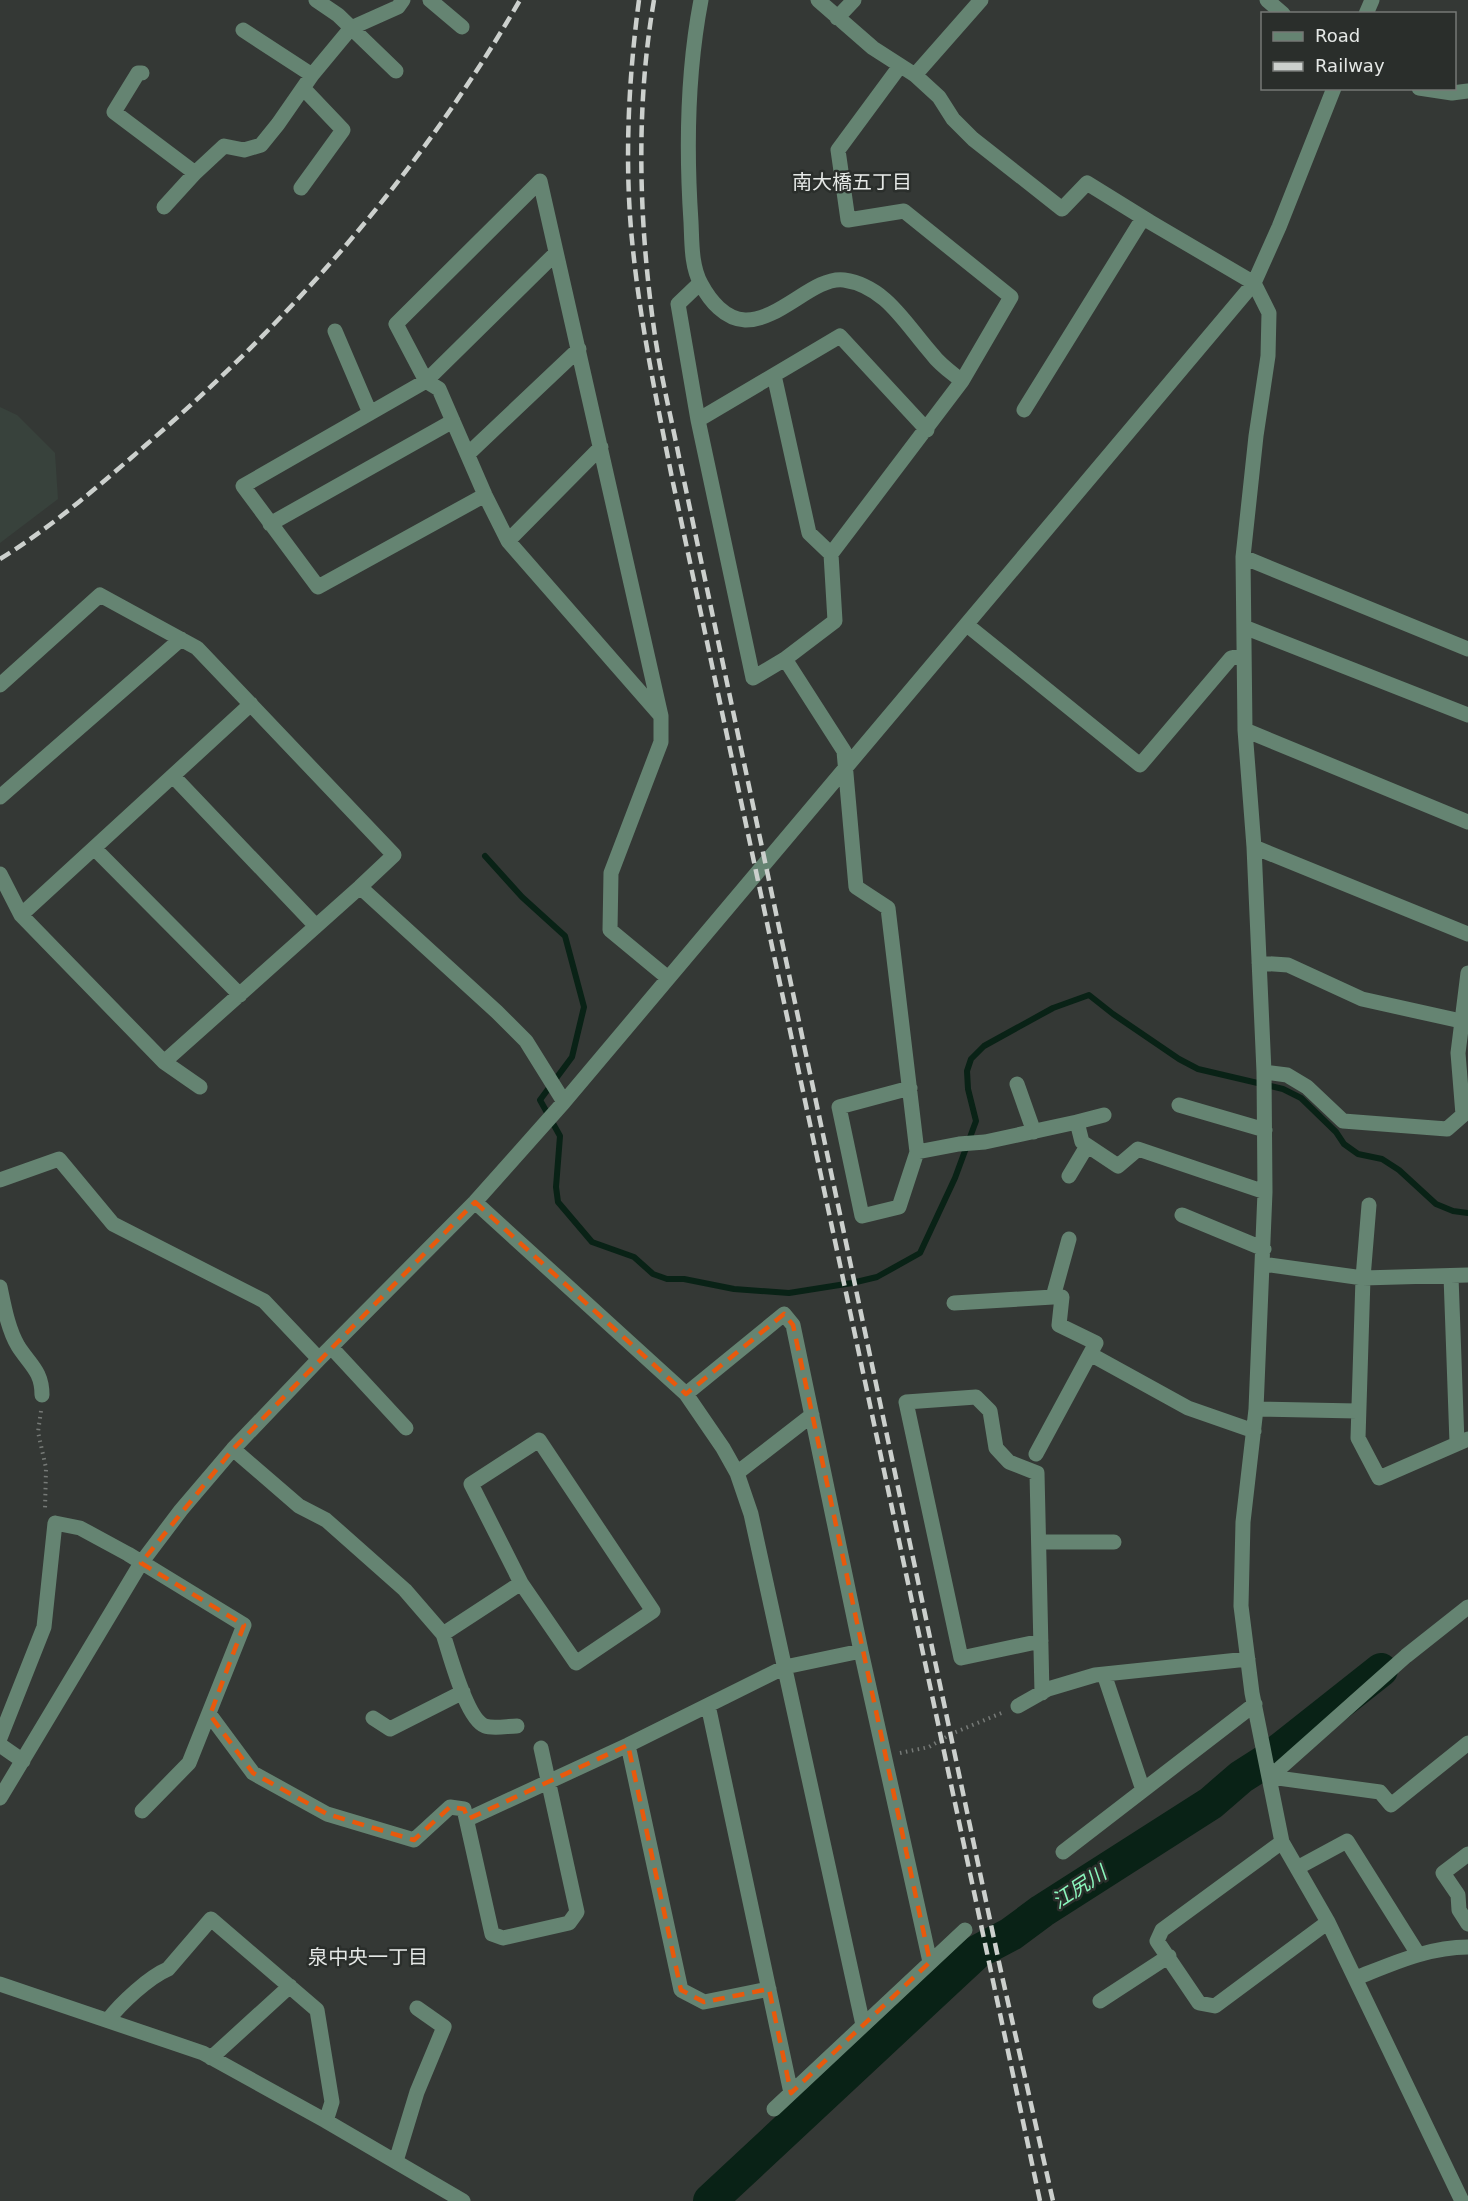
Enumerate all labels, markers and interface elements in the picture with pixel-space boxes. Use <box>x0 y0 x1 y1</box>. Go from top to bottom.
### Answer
legend <box>1261 12 1456 90</box>
text: Road <box>1315 25 1360 46</box>
text: Railway <box>1315 55 1385 76</box>
district label: 南大橋五丁目 <box>792 170 912 194</box>
water label: 江尻川 <box>1047 1860 1112 1913</box>
district label: 泉中央一丁目 <box>308 1945 428 1969</box>

